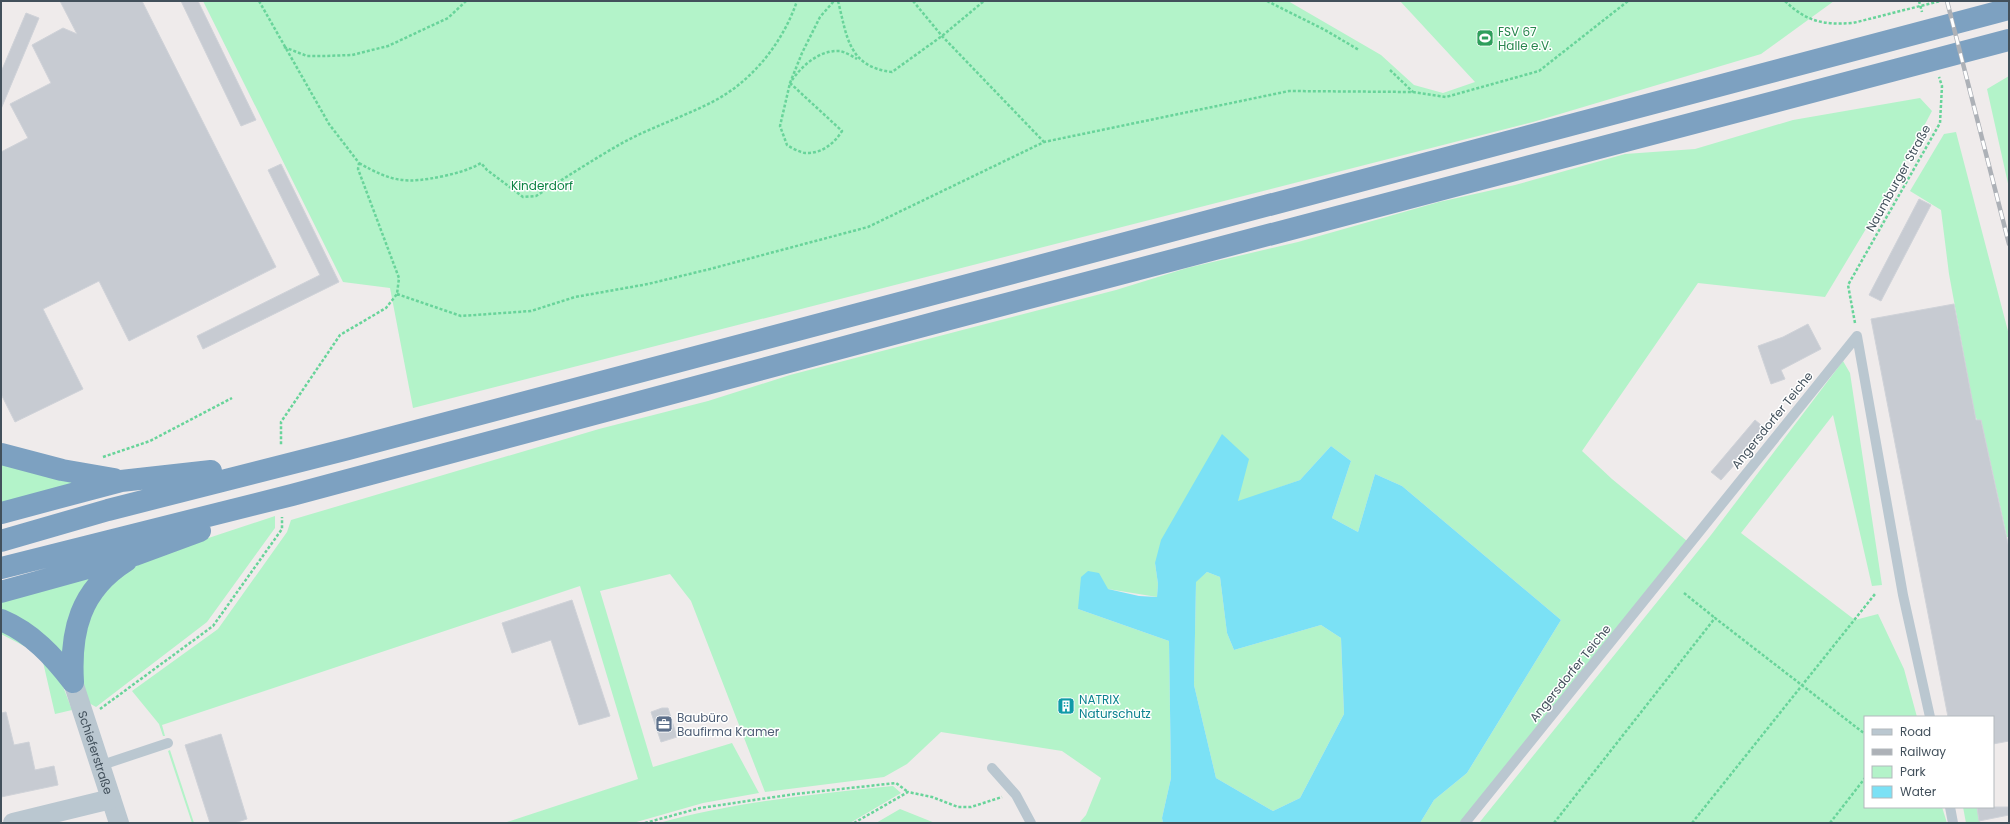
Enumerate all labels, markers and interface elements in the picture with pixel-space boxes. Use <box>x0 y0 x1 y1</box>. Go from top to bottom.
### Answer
place label: FSV 67 Halle e.V. <box>1498 23 1552 54</box>
sports icon: FSV 67 Halle e.V. <box>1475 28 1495 48</box>
street label: Naumburger Straße <box>1862 122 1934 234</box>
park label: Kinderdorf <box>511 177 573 194</box>
street label: Angersdorfer Teiche <box>1727 368 1817 472</box>
street label: Angersdorfer Teiche <box>1525 621 1615 725</box>
place label: NATRIX Naturschutz <box>1079 691 1151 722</box>
building icon: NATRIX Naturschutz <box>1056 696 1076 716</box>
street label: Schieferstraße <box>74 708 118 796</box>
place label: Baubüro Baufirma Kramer <box>677 709 780 740</box>
office icon: Baubüro Baufirma Kramer <box>654 714 674 734</box>
legend <box>1864 716 1994 808</box>
text: Road <box>1900 723 1931 740</box>
text: Railway <box>1900 743 1946 760</box>
text: Park <box>1900 763 1927 780</box>
text: Water <box>1900 783 1937 800</box>

